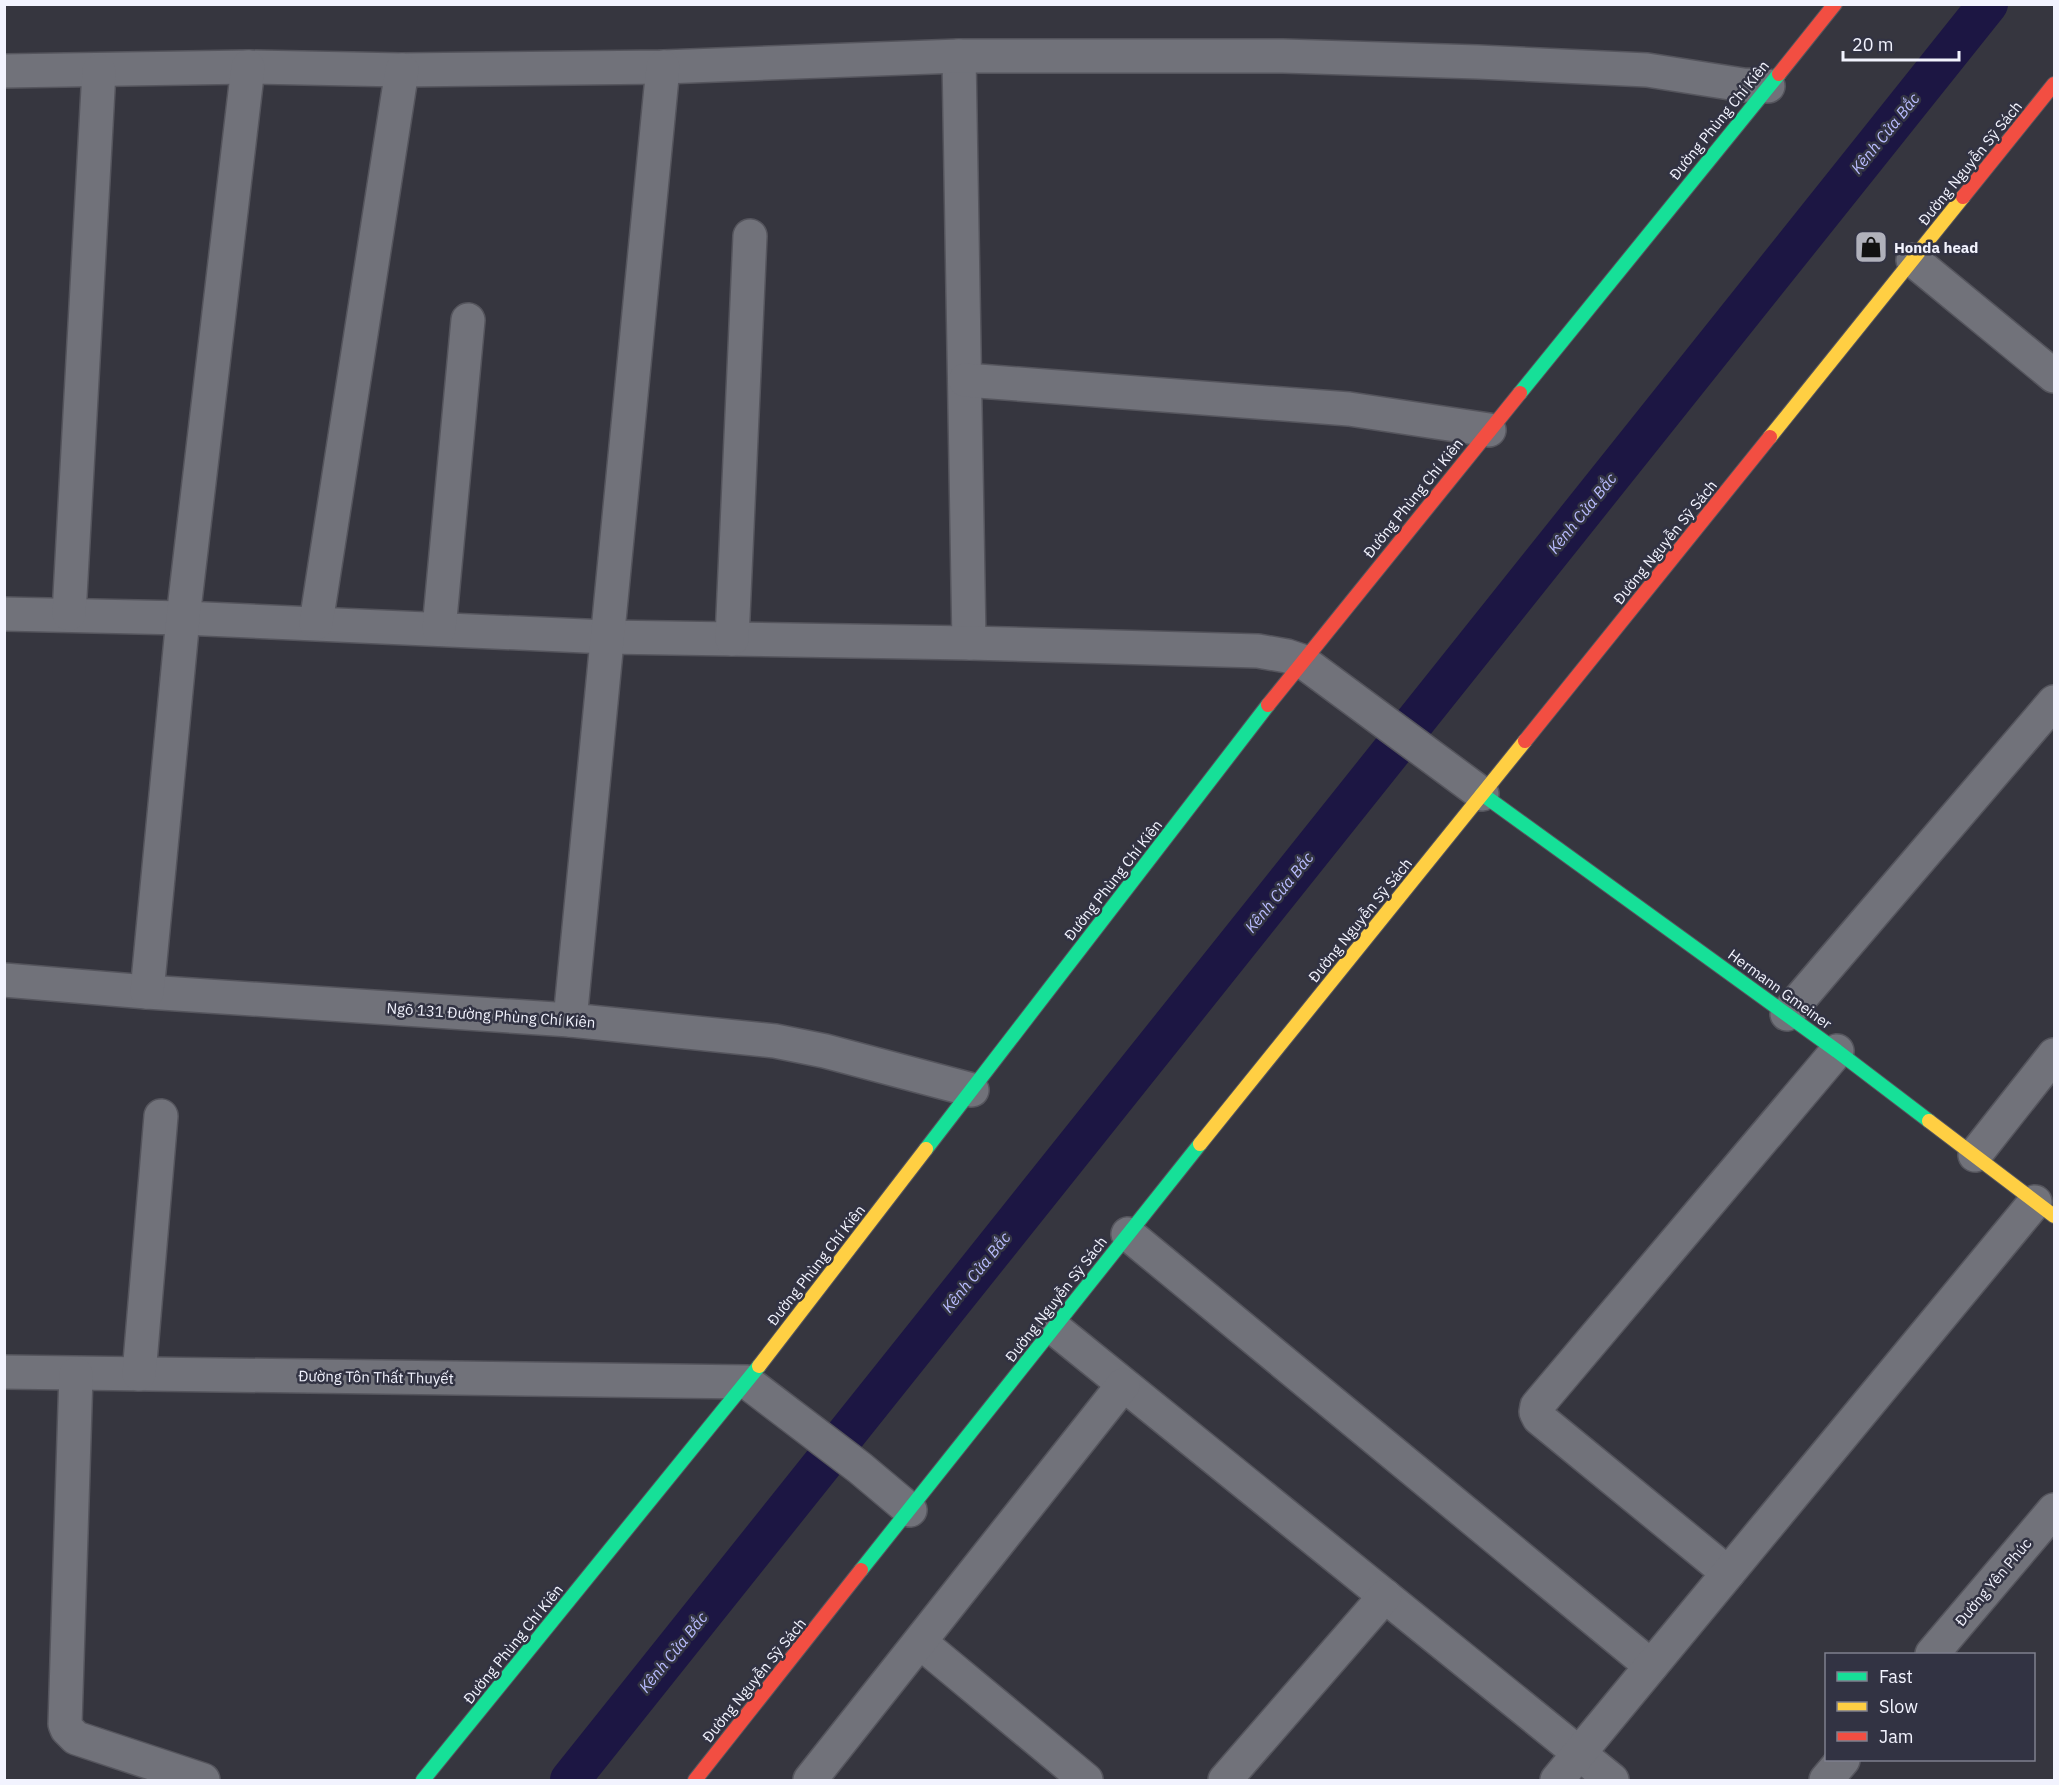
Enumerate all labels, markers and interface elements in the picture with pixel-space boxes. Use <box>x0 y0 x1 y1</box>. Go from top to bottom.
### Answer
scale bar <box>1843 24 1958 62</box>
text: 20 m <box>1852 33 1894 56</box>
street label: Đường Phùng Chí Kiên <box>1665 56 1773 184</box>
water label: Kênh Cửa Bắc <box>1846 88 1924 177</box>
street label: Đường Nguyễn Sỹ Sách <box>1914 97 2026 229</box>
shop icon: Honda head <box>1853 229 1889 265</box>
place label: Honda head <box>1894 238 1978 257</box>
street label: Đường Phùng Chí Kiên <box>1359 434 1467 562</box>
water label: Kênh Cửa Bắc <box>1543 468 1621 557</box>
street label: Đường Nguyễn Sỹ Sách <box>1609 476 1721 608</box>
street label: Đường Phùng Chí Kiên <box>1060 816 1166 944</box>
water label: Kênh Cửa Bắc <box>1240 847 1318 936</box>
street label: Đường Nguyễn Sỹ Sách <box>1304 854 1416 986</box>
street label: Hermann Gmeiner <box>1724 945 1836 1033</box>
street label: Ngõ 131 Đường Phùng Chí Kiên <box>386 998 596 1032</box>
street label: Đường Phùng Chí Kiên <box>763 1201 869 1329</box>
water label: Kênh Cửa Bắc <box>937 1227 1015 1316</box>
street label: Đường Nguyễn Sỹ Sách <box>1001 1232 1111 1366</box>
street label: Đường Tôn Thất Thuyết <box>298 1366 454 1388</box>
street label: Đường Yên Phúc <box>1951 1534 2036 1630</box>
street label: Đường Phùng Chí Kiên <box>459 1580 567 1708</box>
water label: Kênh Cửa Bắc <box>634 1607 712 1696</box>
street label: Đường Nguyễn Sỹ Sách <box>698 1614 810 1746</box>
legend <box>1825 1653 2035 1761</box>
text: Fast <box>1879 1665 1913 1688</box>
text: Slow <box>1879 1695 1918 1718</box>
text: Jam <box>1879 1725 1914 1748</box>

